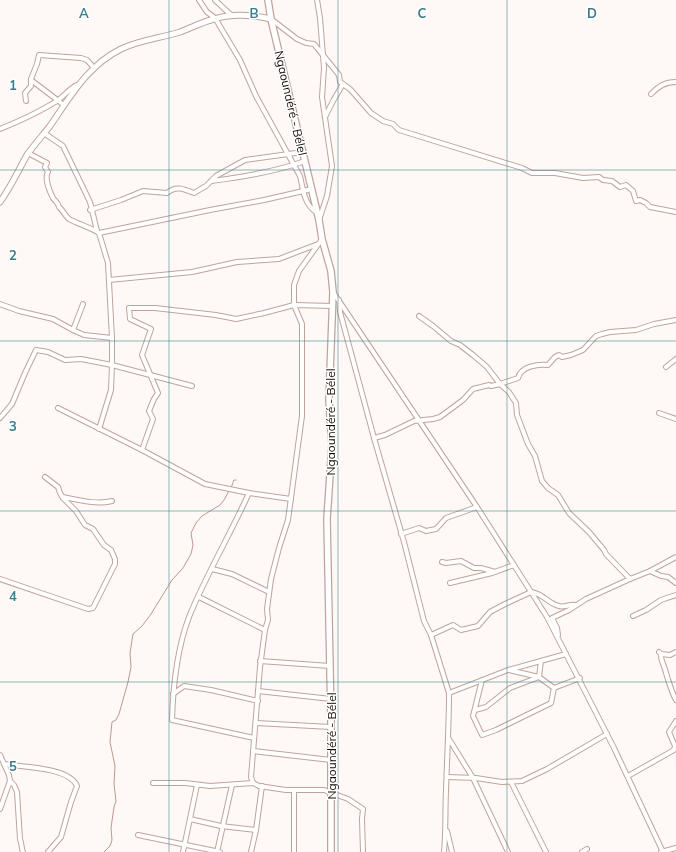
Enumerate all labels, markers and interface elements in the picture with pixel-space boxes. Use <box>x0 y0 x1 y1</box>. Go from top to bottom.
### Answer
text: A <box>79 5 89 21</box>
text: B <box>250 5 259 21</box>
text: C <box>418 5 427 21</box>
text: D <box>587 5 597 21</box>
street label: Ngaoundéré - Bélel <box>272 49 310 157</box>
text: 1 <box>9 77 17 93</box>
text: 2 <box>9 247 17 263</box>
street label: Ngaoundéré - Bélel <box>323 368 338 476</box>
text: 3 <box>9 418 17 434</box>
text: 4 <box>9 588 17 604</box>
street label: Ngaoundéré - Bélel <box>324 692 339 800</box>
text: 5 <box>9 758 17 774</box>

